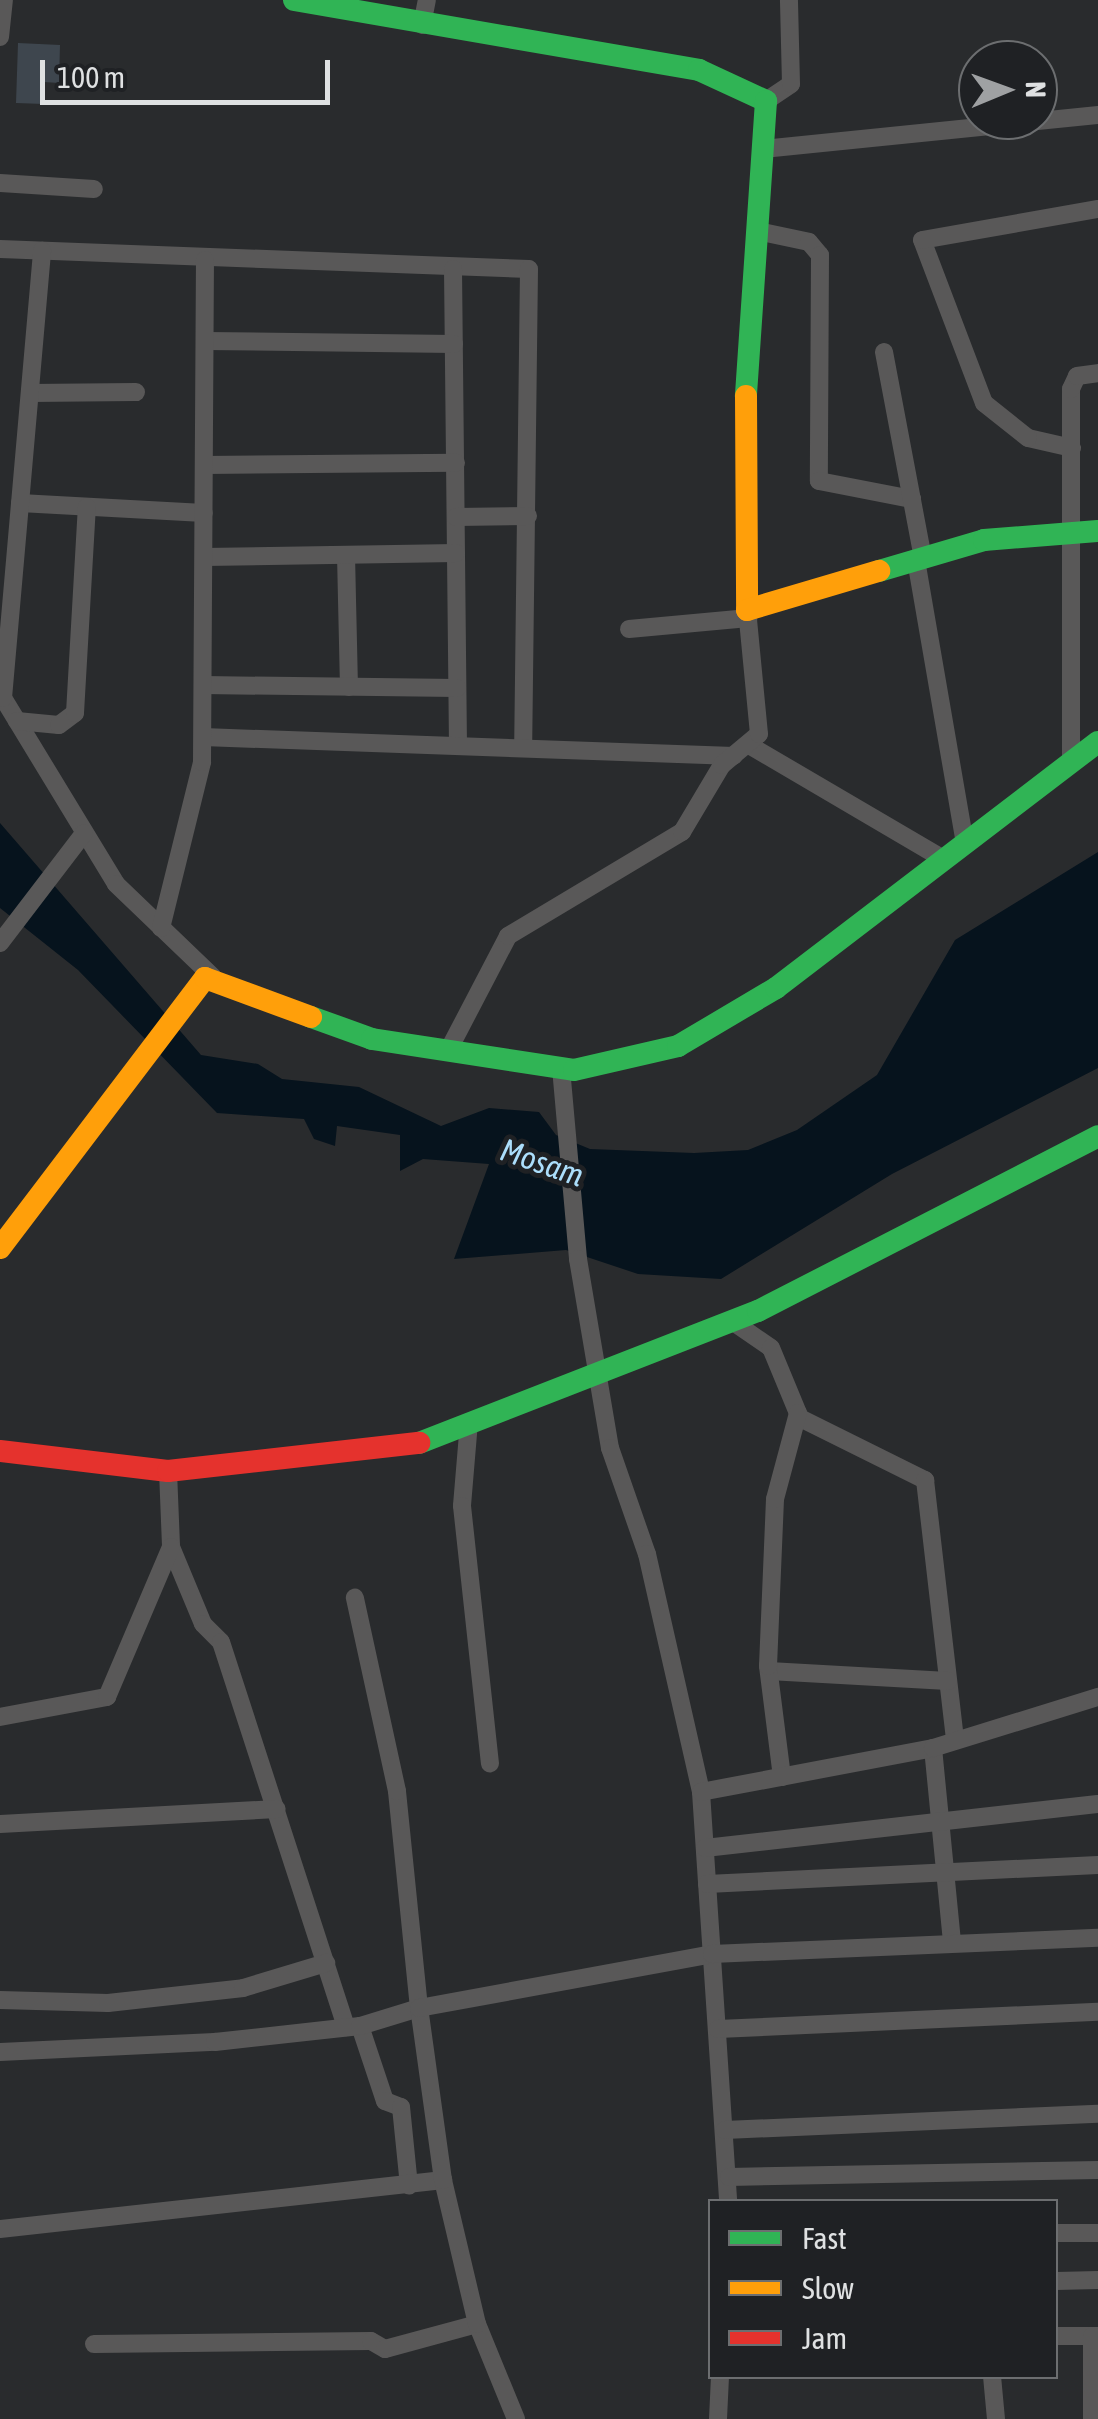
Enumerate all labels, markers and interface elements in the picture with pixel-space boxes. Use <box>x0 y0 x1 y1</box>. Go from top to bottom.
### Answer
scale bar <box>45 40 335 102</box>
north arrow <box>958 40 1058 140</box>
text: 100 m <box>57 60 125 94</box>
text: N <box>1020 81 1052 98</box>
water label: Mosam <box>495 1131 589 1195</box>
legend <box>708 2199 1058 2379</box>
text: Fast <box>802 2221 847 2255</box>
text: Slow <box>802 2271 854 2305</box>
text: Jam <box>802 2321 847 2355</box>

